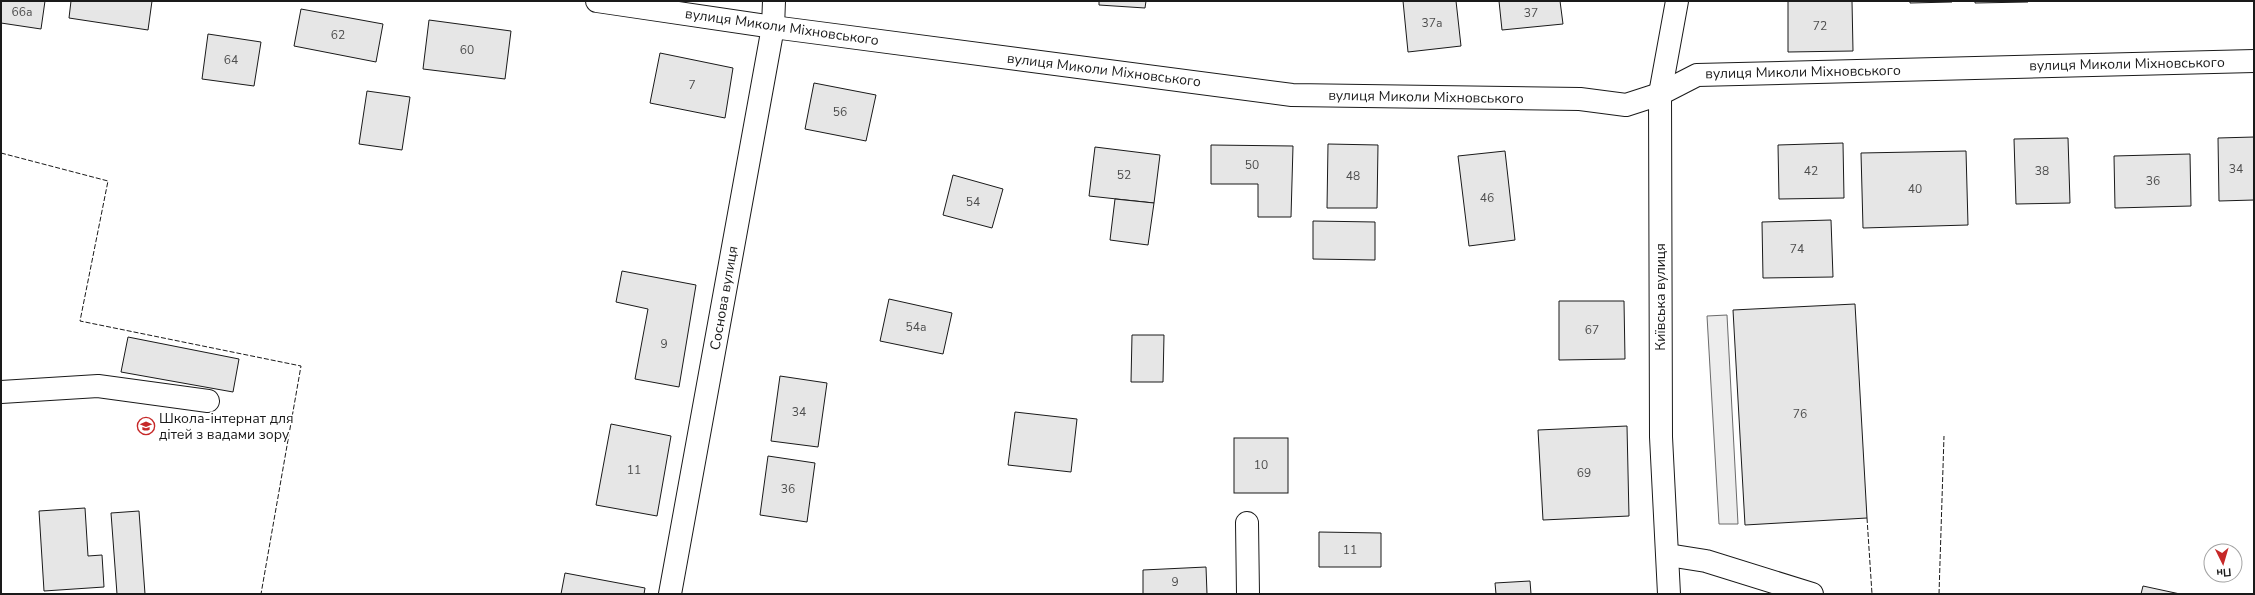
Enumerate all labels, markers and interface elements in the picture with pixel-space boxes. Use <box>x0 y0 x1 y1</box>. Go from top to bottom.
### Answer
house number: 66а <box>12 4 32 20</box>
street label: вулиця Миколи Міхновського <box>684 4 880 50</box>
house number: 37 <box>1524 5 1538 21</box>
house number: 37а <box>1422 15 1442 31</box>
house number: 72 <box>1813 18 1827 34</box>
house number: 62 <box>331 27 345 43</box>
house number: 60 <box>460 42 474 58</box>
street label: вулиця Миколи Міхновського <box>1006 49 1202 91</box>
house number: 64 <box>224 52 238 68</box>
street label: вулиця Миколи Міхновського <box>2029 53 2225 75</box>
street label: вулиця Миколи Міхновського <box>1705 61 1901 83</box>
house number: 7 <box>688 77 696 93</box>
street label: вулиця Миколи Міхновського <box>1328 86 1524 108</box>
house number: 56 <box>833 104 847 120</box>
house number: 50 <box>1245 157 1259 173</box>
house number: 34 <box>2229 161 2243 177</box>
house number: 42 <box>1804 163 1818 179</box>
house number: 38 <box>2035 163 2049 179</box>
house number: 52 <box>1117 167 1131 183</box>
house number: 48 <box>1346 168 1360 184</box>
house number: 36 <box>2146 173 2160 189</box>
house number: 40 <box>1908 181 1922 197</box>
house number: 46 <box>1480 190 1494 206</box>
house number: 54 <box>966 194 980 210</box>
house number: 74 <box>1790 241 1804 257</box>
street label: Київська вулиця <box>1651 243 1670 351</box>
street label: Соснова вулиця <box>705 244 743 352</box>
house number: 54а <box>906 319 926 335</box>
house number: 67 <box>1585 322 1599 338</box>
house number: 9 <box>660 336 668 352</box>
house number: 34 <box>792 404 806 420</box>
house number: 76 <box>1793 406 1807 422</box>
place label: Школа-інтернат для дітей з вадами зору <box>159 409 294 444</box>
school or university icon: Школа-інтернат для дітей з вадами зору <box>136 416 156 436</box>
house number: 10 <box>1254 457 1268 473</box>
house number: 11 <box>627 462 641 478</box>
house number: 69 <box>1577 465 1591 481</box>
house number: 36 <box>781 481 795 497</box>
house number: 11 <box>1343 542 1357 558</box>
north arrow <box>2203 543 2243 583</box>
text: Пн <box>2216 564 2232 581</box>
house number: 9 <box>1171 574 1179 590</box>

